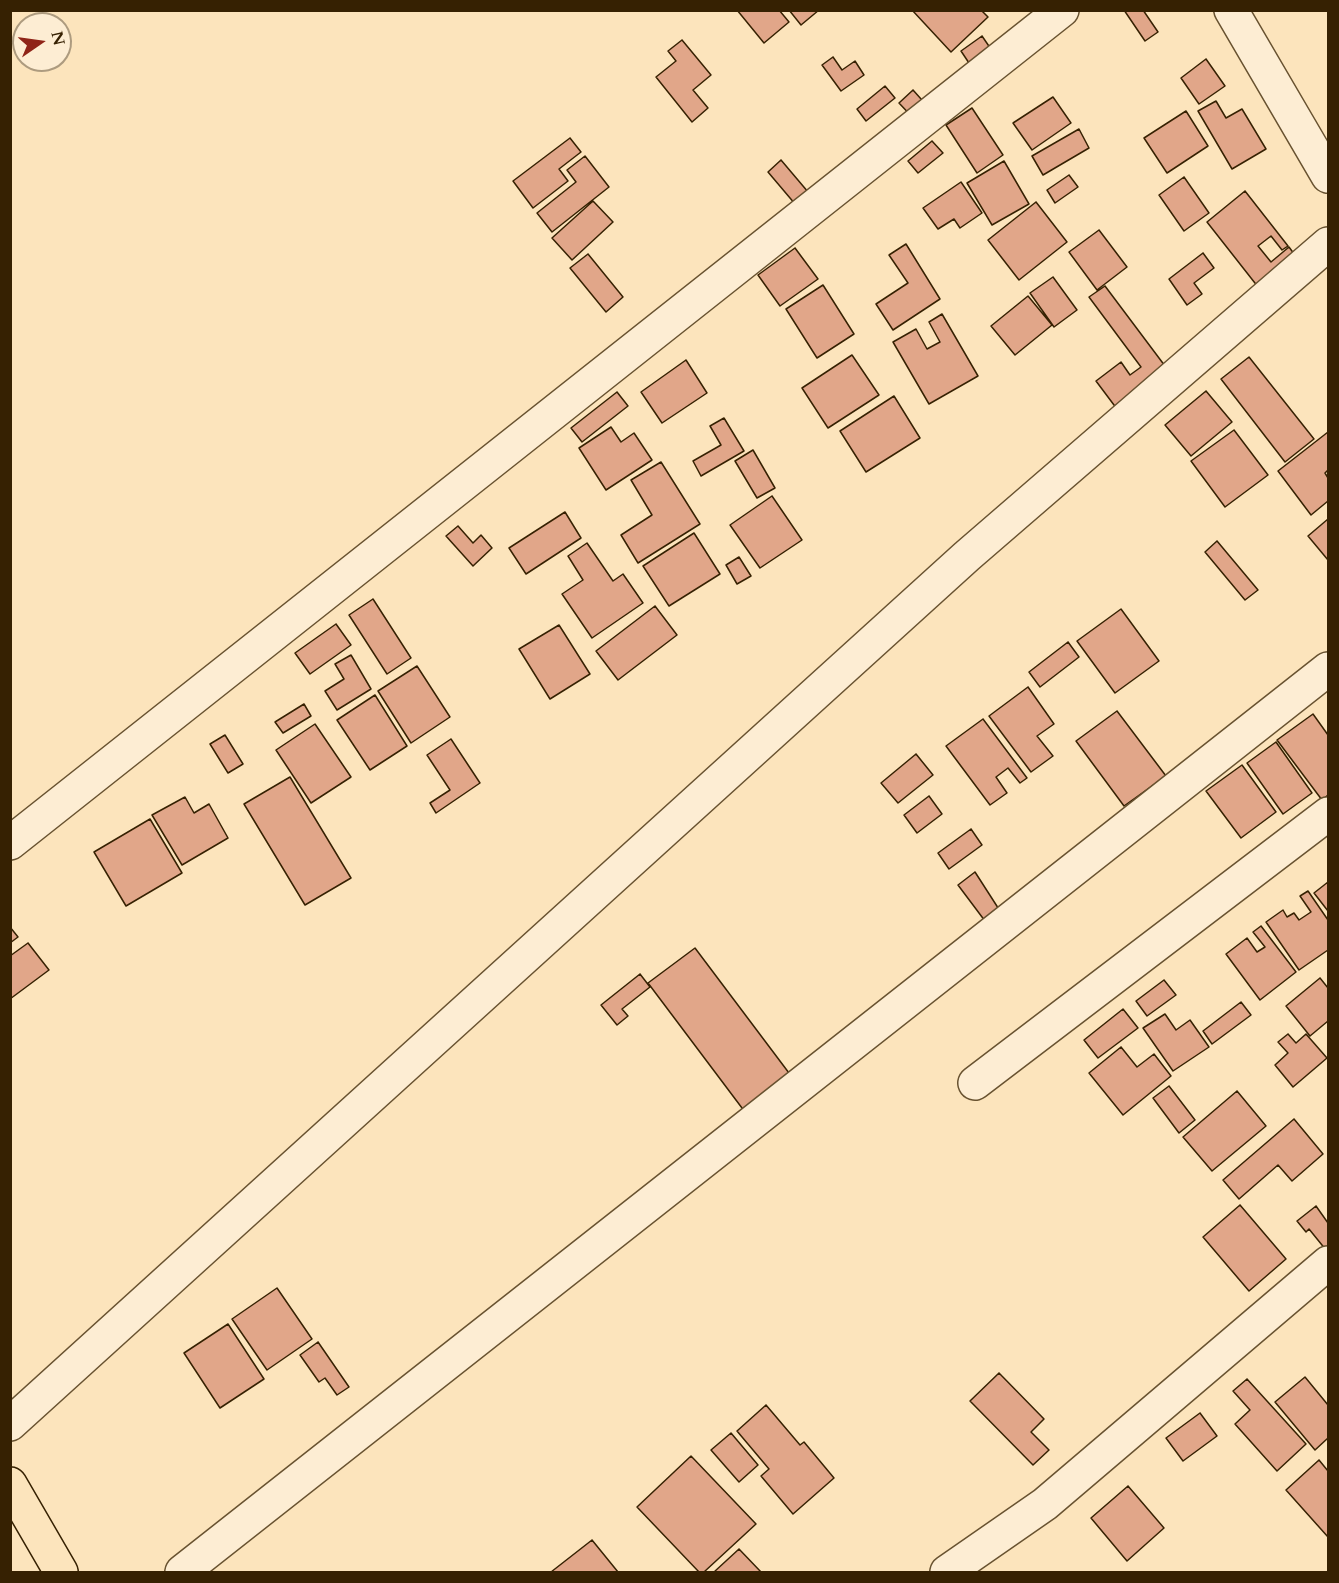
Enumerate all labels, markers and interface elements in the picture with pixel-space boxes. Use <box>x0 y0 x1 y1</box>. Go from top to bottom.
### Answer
north arrow <box>12 12 72 72</box>
text: N <box>45 29 70 48</box>

